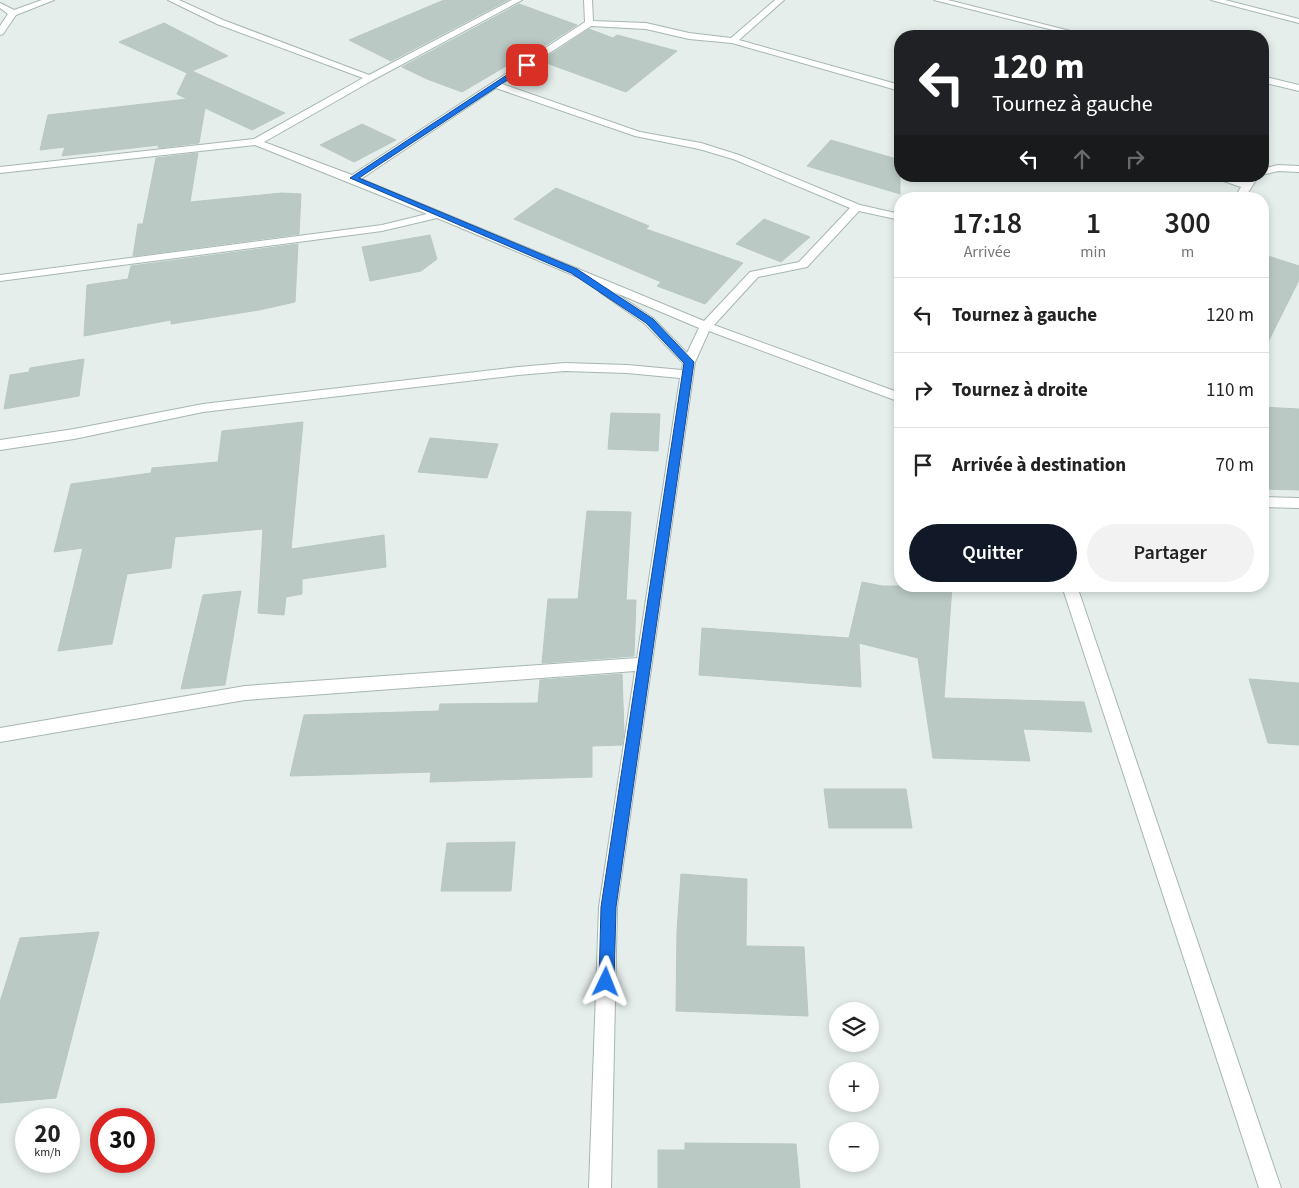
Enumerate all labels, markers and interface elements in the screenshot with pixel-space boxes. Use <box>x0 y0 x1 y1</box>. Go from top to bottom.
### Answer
text: 120 m <box>992 42 1084 92</box>
pin <box>506 44 548 86</box>
icon: left <box>909 50 974 115</box>
icon: arrive <box>513 51 541 79</box>
text: Tournez à gauche <box>992 88 1153 120</box>
icon: left <box>1015 145 1043 173</box>
icon: ahead <box>1068 145 1096 173</box>
icon: right <box>1121 145 1149 173</box>
text: 17:18 <box>952 202 1022 245</box>
text: 1 <box>1086 202 1101 245</box>
text: 300 <box>1165 202 1211 245</box>
text: Arrivée <box>964 241 1011 263</box>
text: min <box>1080 241 1106 263</box>
text: m <box>1181 241 1194 263</box>
icon: left <box>909 301 937 329</box>
text: Tournez à gauche <box>952 302 1097 329</box>
text: 120 m <box>1206 302 1254 329</box>
icon: right <box>909 376 937 404</box>
text: Tournez à droite <box>952 377 1088 404</box>
text: 110 m <box>1206 377 1254 404</box>
icon: arrive <box>909 451 937 479</box>
text: Arrivée à destination <box>952 452 1126 479</box>
text: 70 m <box>1216 452 1254 479</box>
button: Quitter <box>909 524 1077 582</box>
button: Partager <box>1087 524 1254 582</box>
position arrow <box>579 955 631 1007</box>
map controls <box>829 1002 879 1172</box>
button: layers <box>829 1002 879 1052</box>
button: + <box>829 1062 879 1112</box>
speed limit sign: 30 <box>90 1108 155 1173</box>
text: 20 <box>34 1116 61 1152</box>
button: − <box>829 1122 879 1172</box>
text: km/h <box>34 1144 61 1161</box>

